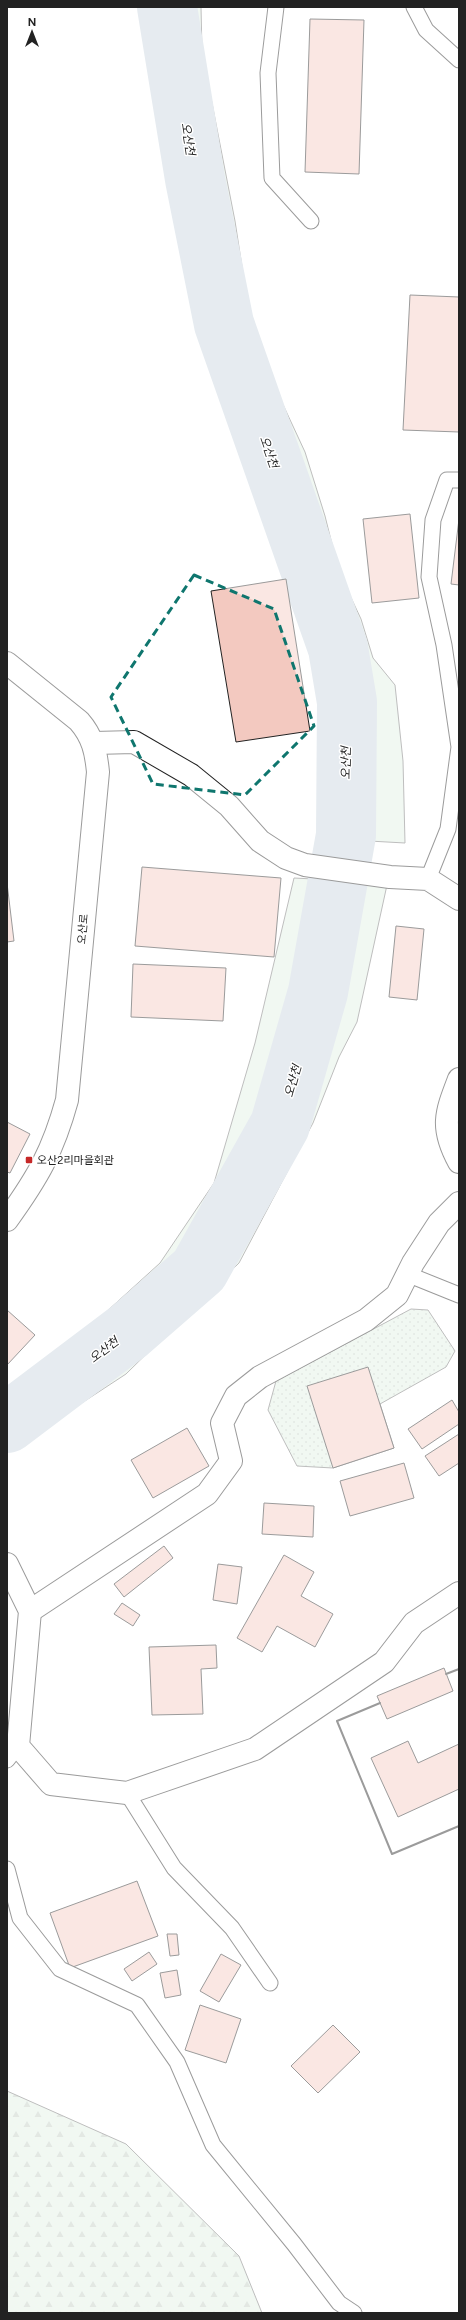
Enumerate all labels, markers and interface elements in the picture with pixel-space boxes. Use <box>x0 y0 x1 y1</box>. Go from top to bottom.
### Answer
north arrow <box>12 12 52 52</box>
text: N <box>28 16 36 29</box>
water label: 오산천 <box>178 122 198 158</box>
water label: 오산천 <box>257 434 282 472</box>
water label: 오산천 <box>339 744 353 780</box>
street label: 오산로 <box>75 913 91 945</box>
water label: 오산천 <box>282 1061 305 1099</box>
place label: 오산2리마을회관 <box>37 1154 114 1167</box>
marker: 오산2리마을회관 <box>24 1155 34 1165</box>
water label: 오산천 <box>87 1333 123 1366</box>

